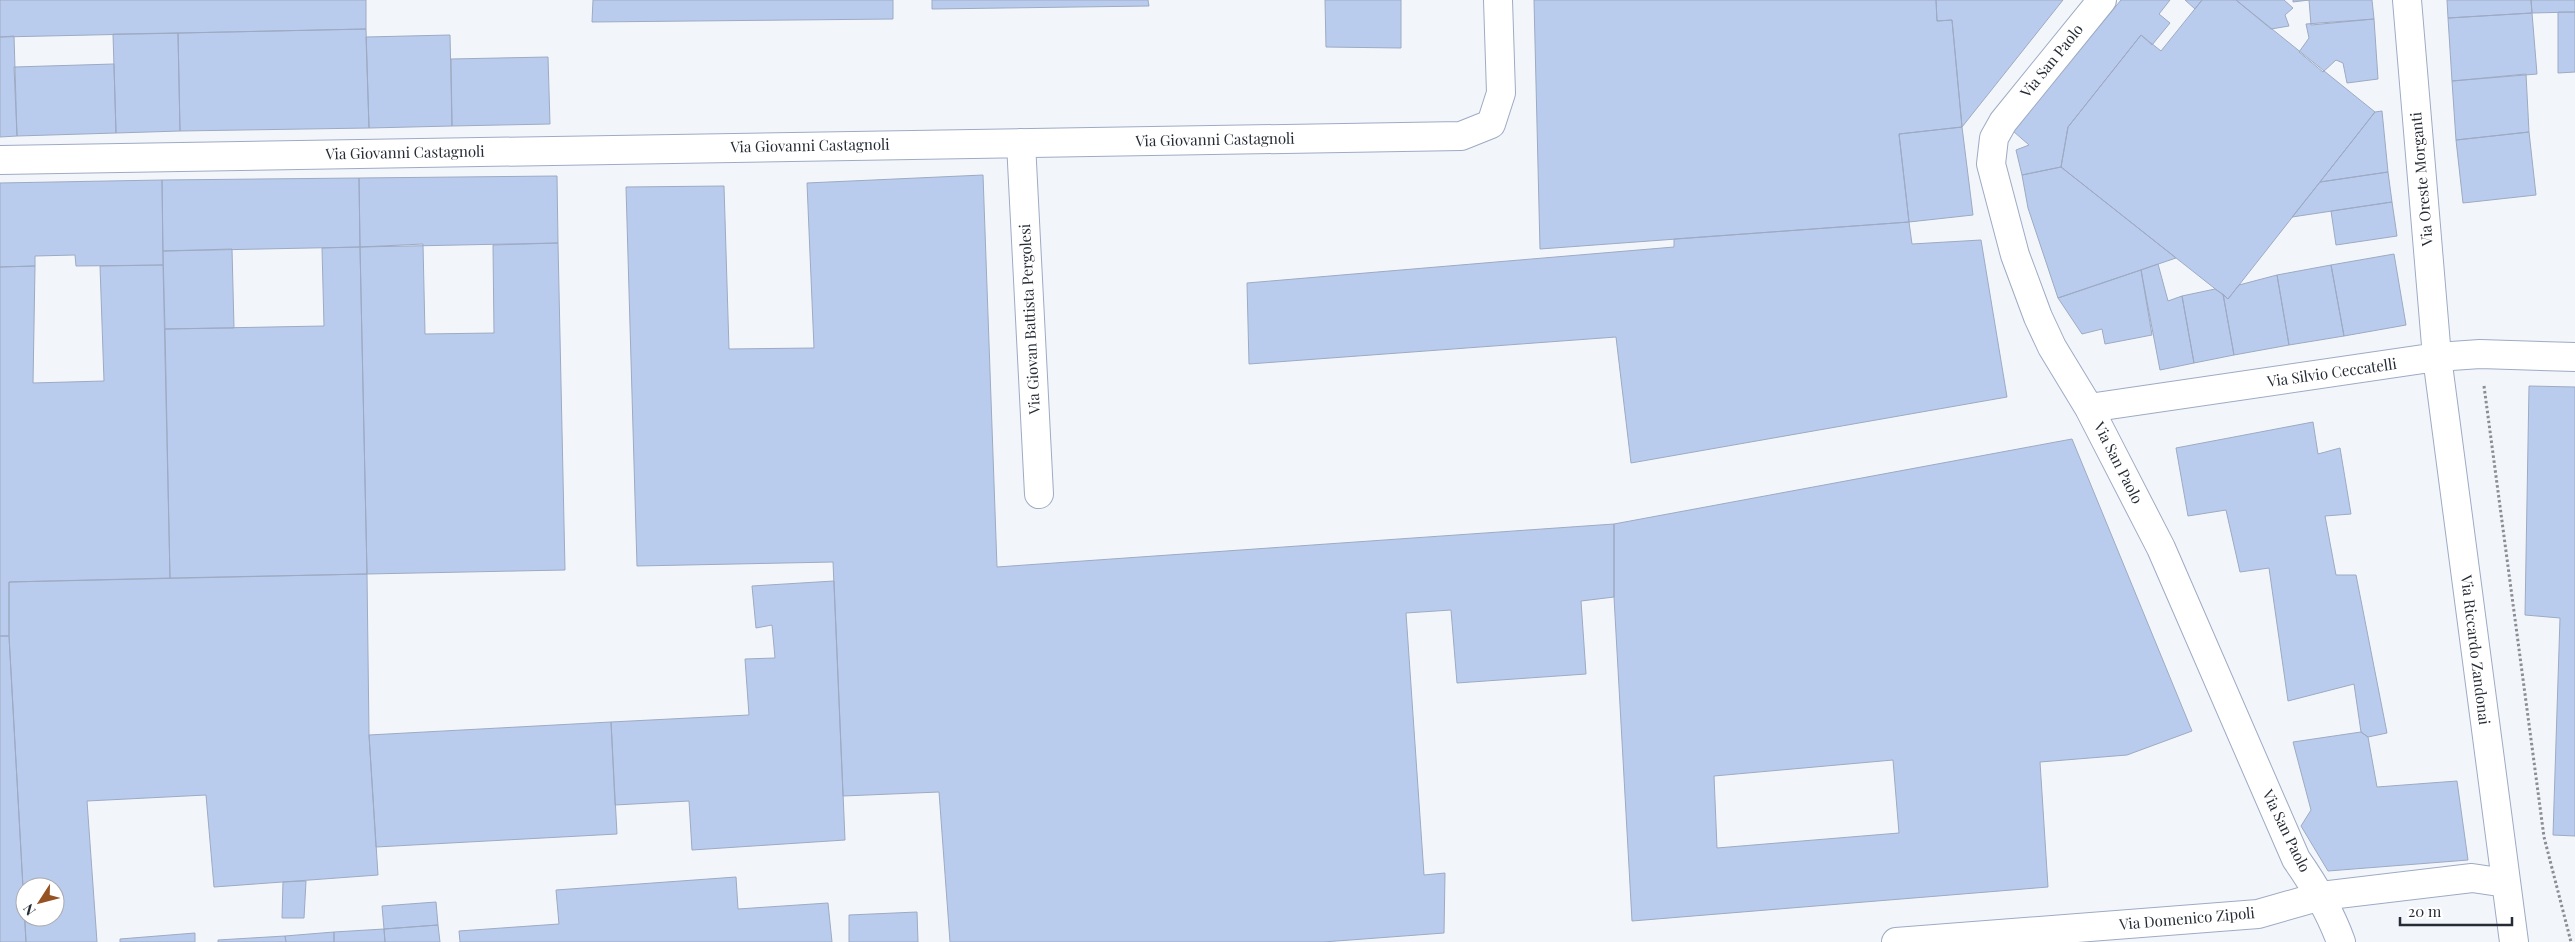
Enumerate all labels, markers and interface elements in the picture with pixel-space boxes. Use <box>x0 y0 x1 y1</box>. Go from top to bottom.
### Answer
street label: Via San Paolo <box>2015 19 2087 102</box>
street label: Via Oreste Morganti <box>2405 111 2437 248</box>
street label: Via Giovanni Castagnoli <box>1134 128 1295 150</box>
street label: Via Giovanni Castagnoli <box>729 134 890 156</box>
street label: Via Giovanni Castagnoli <box>324 141 485 163</box>
street label: Via Giovan Battista Pergolesi <box>1014 223 1044 416</box>
street label: Via Silvio Ceccatelli <box>2265 353 2399 391</box>
street label: Via San Paolo <box>2089 417 2148 507</box>
street label: Via Riccardo Zandonai <box>2457 573 2495 727</box>
street label: Via San Paolo <box>2258 785 2315 875</box>
north arrow <box>15 877 65 927</box>
scale bar <box>2400 894 2512 926</box>
text: N <box>18 900 40 920</box>
text: 20 m <box>2408 901 2442 921</box>
street label: Via Domenico Zipoli <box>2117 902 2256 934</box>

